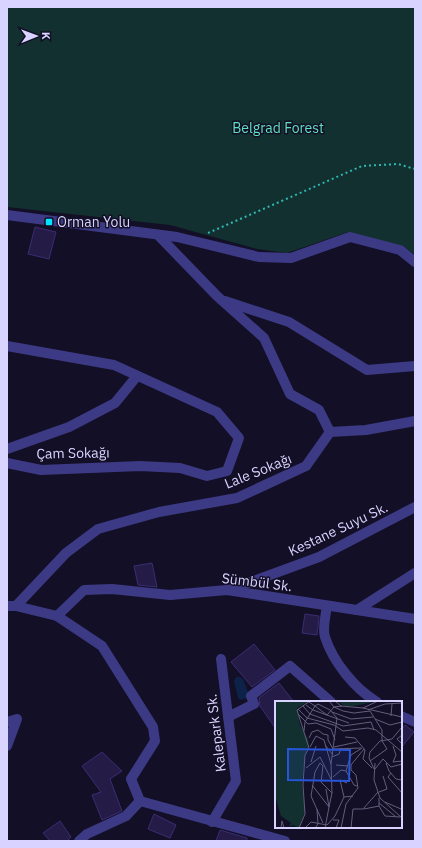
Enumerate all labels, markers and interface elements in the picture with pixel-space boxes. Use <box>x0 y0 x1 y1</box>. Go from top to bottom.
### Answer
north arrow <box>16 16 56 56</box>
text: K <box>39 32 53 40</box>
park label: Belgrad Forest <box>232 119 324 137</box>
place label: Orman Yolu <box>57 213 130 231</box>
marker: Orman Yolu <box>44 217 54 227</box>
street label: Çam Sokağı <box>36 443 110 463</box>
street label: Lale Sokağı <box>222 449 294 493</box>
street label: Kestane Suyu Sk. <box>285 498 391 560</box>
street label: Sümbül Sk. <box>221 569 293 595</box>
street label: Kalepark Sk. <box>202 693 230 773</box>
inset map <box>275 701 402 828</box>

